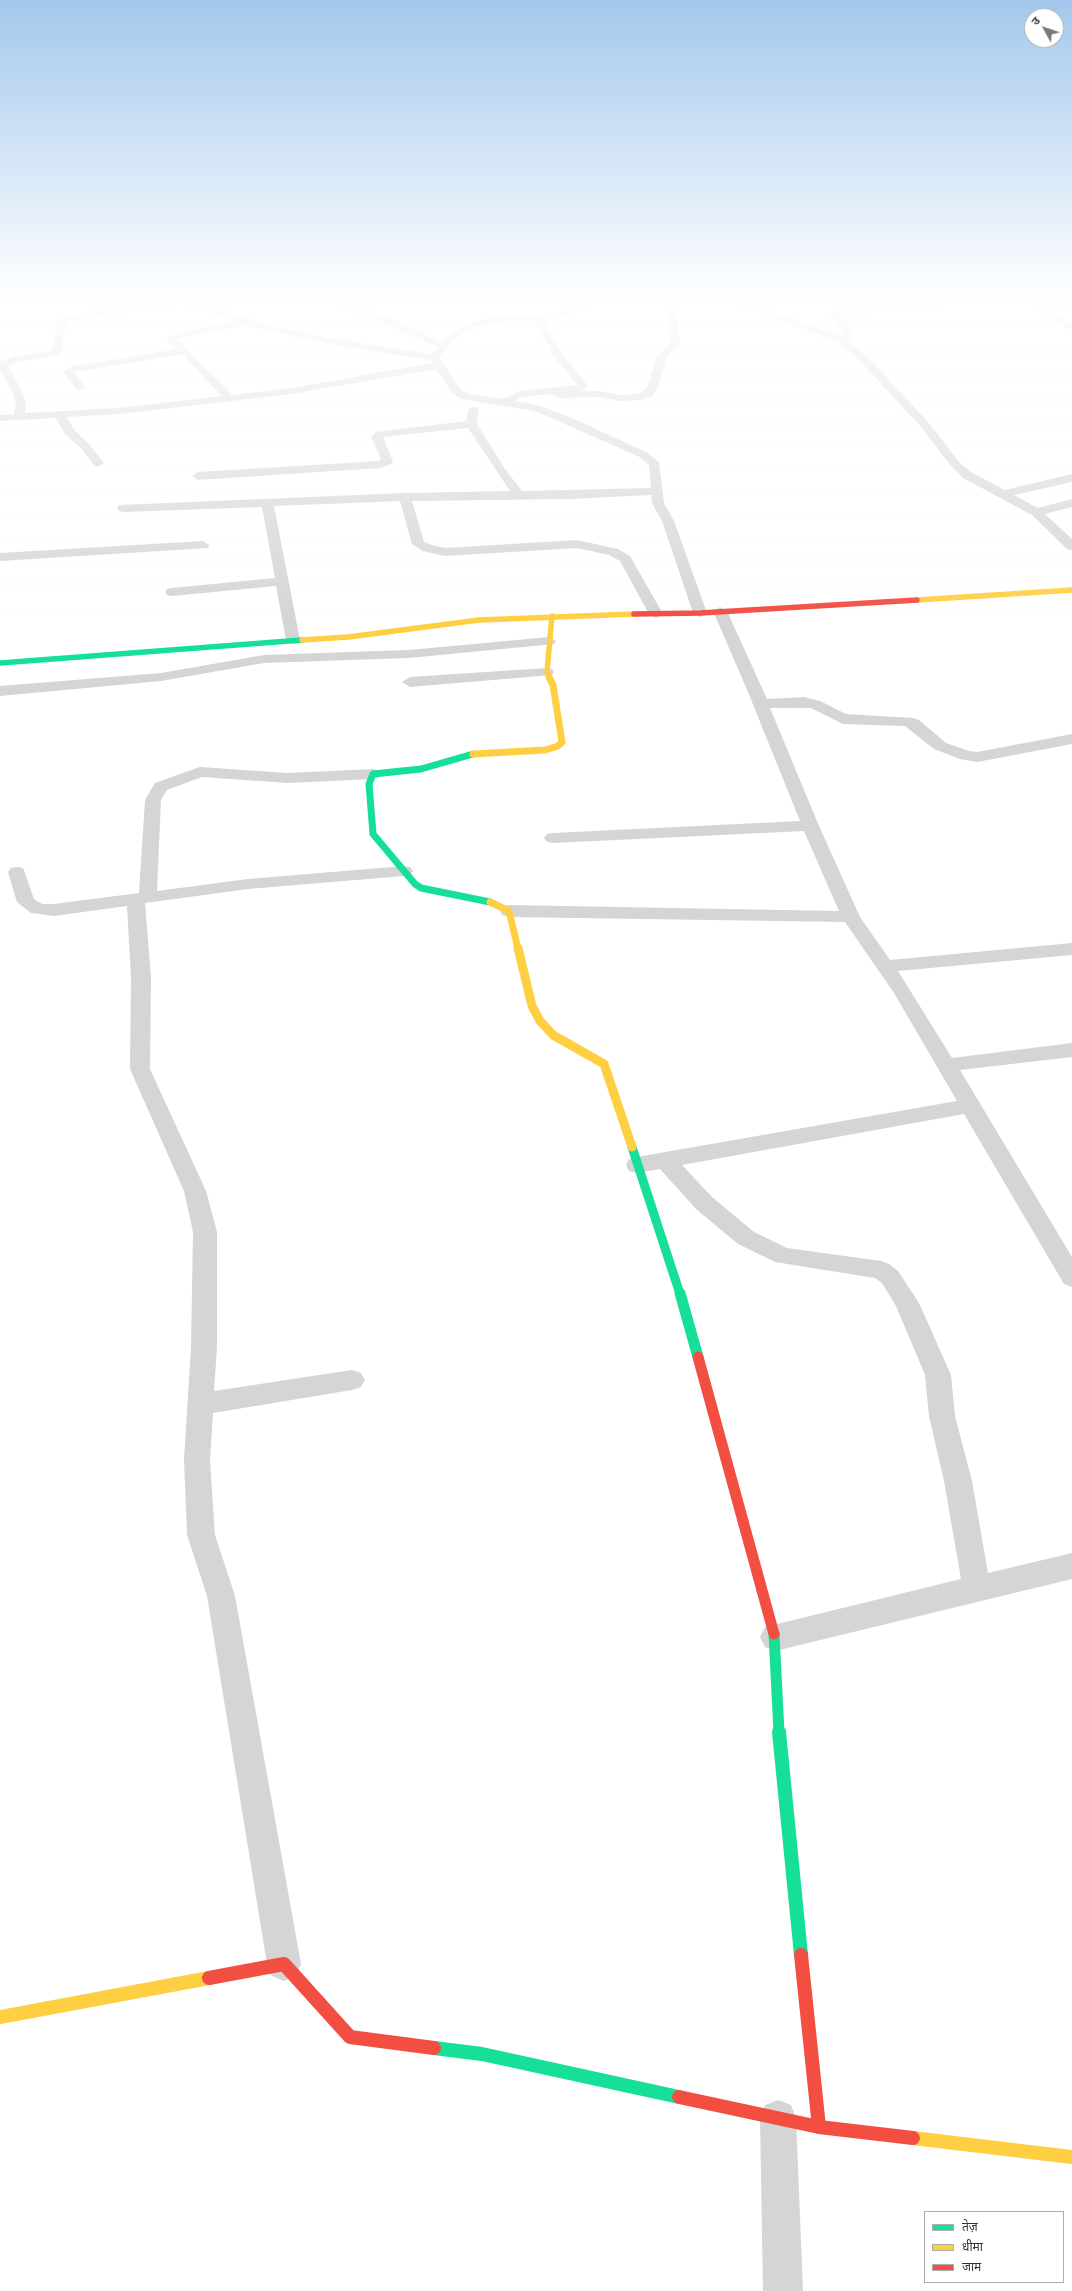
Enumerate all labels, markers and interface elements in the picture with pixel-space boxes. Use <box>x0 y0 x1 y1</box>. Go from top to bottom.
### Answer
north arrow <box>1024 8 1064 48</box>
text: उ <box>1028 14 1043 28</box>
legend <box>924 2211 1064 2283</box>
text: तेज़ <box>962 2219 978 2234</box>
text: धीमा <box>962 2239 983 2254</box>
text: जाम <box>962 2259 981 2274</box>

